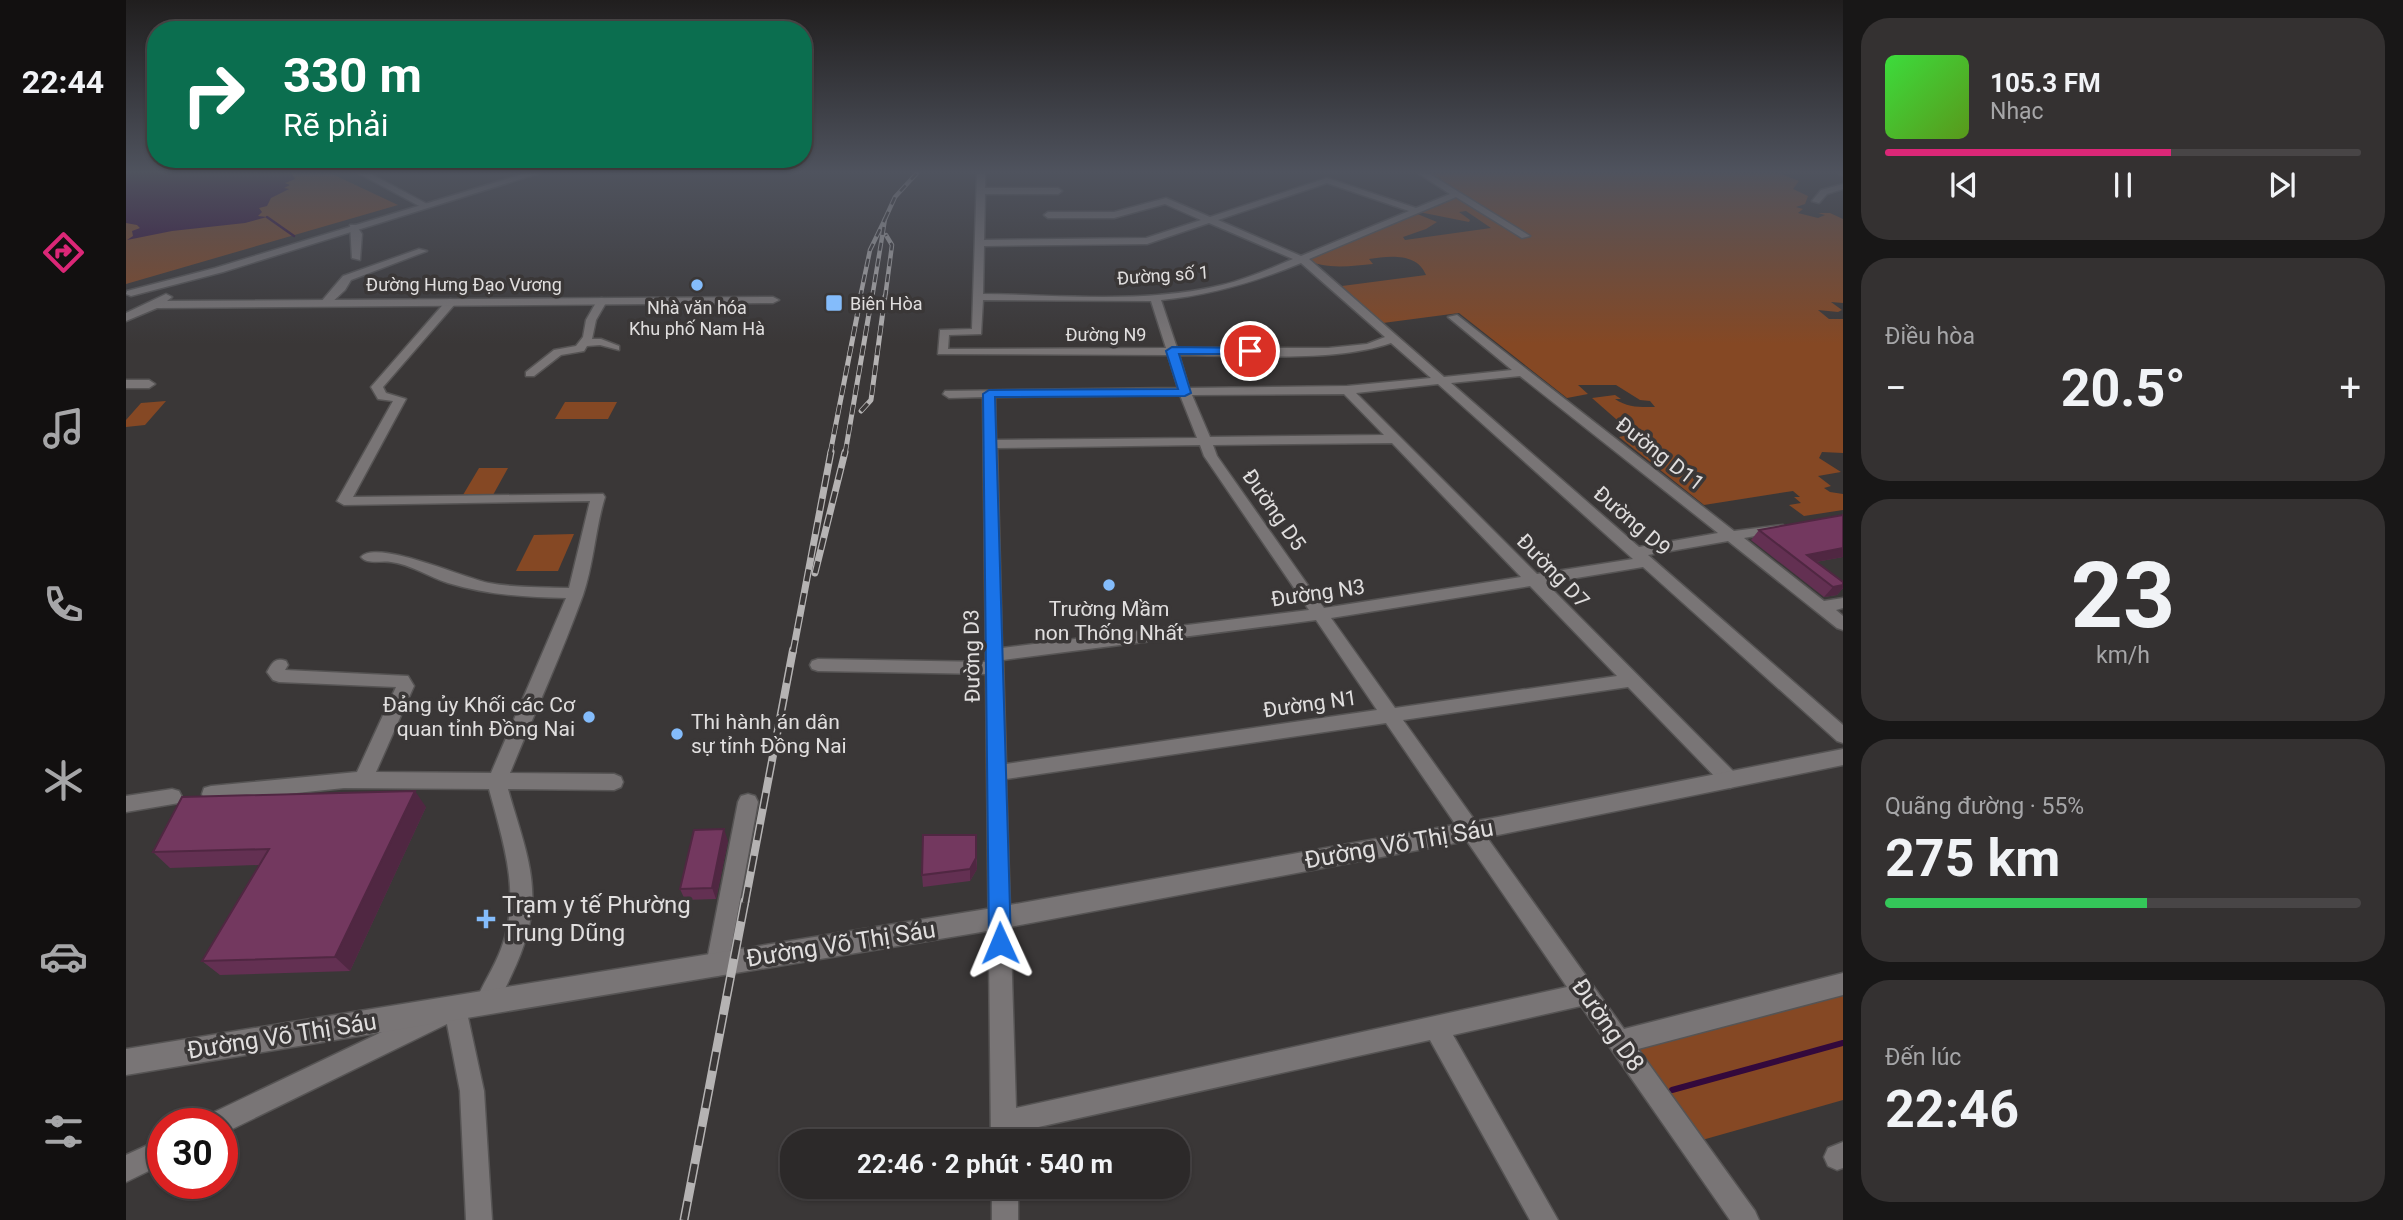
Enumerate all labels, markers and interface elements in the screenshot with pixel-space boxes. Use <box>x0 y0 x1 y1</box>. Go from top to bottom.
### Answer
text: 330 m <box>283 47 422 104</box>
icon: right <box>168 49 259 140</box>
text: 22:44 <box>22 63 104 101</box>
text: 105.3 FM <box>1990 68 2101 98</box>
text: Nhạc <box>1990 98 2044 125</box>
text: Rẽ phải <box>283 106 388 144</box>
icon: previous <box>1945 166 1983 204</box>
icon: pause <box>2104 166 2142 204</box>
icon: next <box>2263 166 2301 204</box>
icon: directions <box>39 228 88 277</box>
street label: Đường số 1 <box>1116 261 1210 289</box>
street label: Đường Hưng Đạo Vương <box>366 274 562 295</box>
marker: Nhà văn hóa Khu phố Nam Hà <box>689 277 705 293</box>
marker: Biên Hòa <box>824 293 844 313</box>
place label: Biên Hòa <box>850 293 922 314</box>
place label: Nhà văn hóa Khu phố Nam Hà <box>629 297 765 339</box>
pin <box>1220 321 1280 381</box>
text: Điều hòa <box>1885 323 1975 350</box>
street label: Đường N9 <box>1066 324 1146 345</box>
icon: arrive <box>1231 332 1269 370</box>
text: 20.5° <box>2061 358 2186 419</box>
text: − <box>1885 366 1907 410</box>
text: + <box>2339 366 2361 410</box>
icon: music <box>39 404 88 453</box>
street label: Đường D11 <box>1611 412 1709 496</box>
street label: Đường D5 <box>1237 465 1311 555</box>
street label: Đường D9 <box>1589 481 1675 561</box>
street label: Đường D7 <box>1512 529 1594 613</box>
text: 23 <box>2071 543 2175 649</box>
street label: Đường N3 <box>1270 575 1366 611</box>
marker: Trường Mầm non Thống Nhất <box>1101 577 1117 593</box>
icon: phone <box>39 580 88 629</box>
place label: Trường Mầm non Thống Nhất <box>1034 597 1184 645</box>
street label: Đường D3 <box>959 609 985 703</box>
text: km/h <box>2096 642 2150 669</box>
street label: Đường N1 <box>1262 686 1358 722</box>
place label: Đảng ủy Khối các Cơ quan tỉnh Đồng Nai <box>383 693 576 741</box>
marker: Đảng ủy Khối các Cơ quan tỉnh Đồng Nai <box>581 709 597 725</box>
place label: Thi hành án dân sự tỉnh Đồng Nai <box>691 710 847 758</box>
marker: Thi hành án dân sự tỉnh Đồng Nai <box>669 726 685 742</box>
icon: climate <box>39 756 88 805</box>
text: Quãng đường · 55% <box>1885 793 2084 820</box>
street label: Đường Võ Thị Sáu <box>1302 814 1496 874</box>
text: 275 km <box>1885 828 2060 889</box>
place label: Trạm y tế Phường Trung Dũng <box>502 891 691 947</box>
position arrow <box>963 906 1037 980</box>
marker: Trạm y tế Phường Trung Dũng <box>476 909 496 929</box>
street label: Đường Võ Thị Sáu <box>744 915 938 973</box>
icon: car <box>39 932 88 981</box>
street label: Đường D8 <box>1566 973 1650 1077</box>
street label: Đường Võ Thị Sáu <box>185 1007 379 1065</box>
text: Đến lúc <box>1885 1044 1961 1071</box>
text: 22:46 <box>1885 1079 2019 1140</box>
icon: filters <box>39 1107 88 1156</box>
speed limit sign: 30 <box>147 1108 238 1199</box>
text: 22:46 · 2 phút · 540 m <box>857 1149 1113 1179</box>

